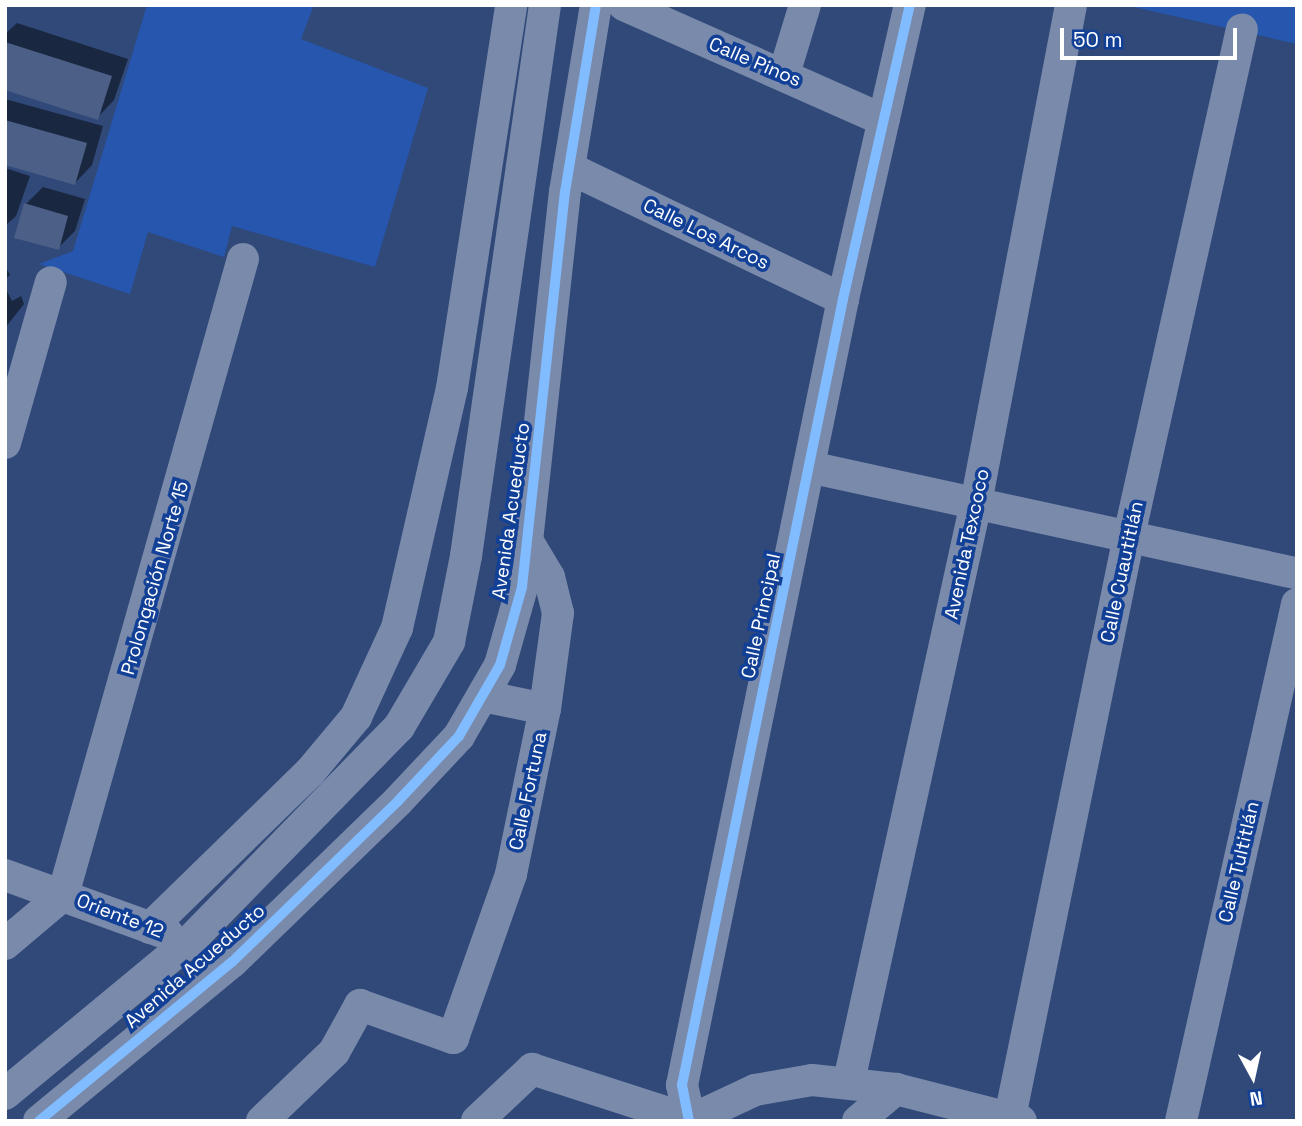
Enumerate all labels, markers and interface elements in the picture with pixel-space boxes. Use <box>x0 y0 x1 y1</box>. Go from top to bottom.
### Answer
scale bar <box>1064 14 1241 58</box>
text: 50 m <box>1073 26 1123 53</box>
street label: Calle Pinos <box>705 32 805 92</box>
street label: Calle Los Arcos <box>639 194 773 274</box>
street label: Avenida Acueducto <box>487 421 535 601</box>
street label: Avenida Texcoco <box>940 466 994 622</box>
street label: Prolongación Norte 15 <box>116 478 194 678</box>
street label: Calle Cuautitlán <box>1096 499 1148 645</box>
street label: Calle Principal <box>737 551 785 681</box>
street label: Calle Fortuna <box>504 730 552 852</box>
street label: Calle Tultitlán <box>1214 799 1264 925</box>
street label: Oriente 12 <box>73 889 167 943</box>
street label: Avenida Acueducto <box>120 899 270 1033</box>
north arrow <box>1218 1042 1288 1112</box>
text: N <box>1248 1085 1264 1112</box>

